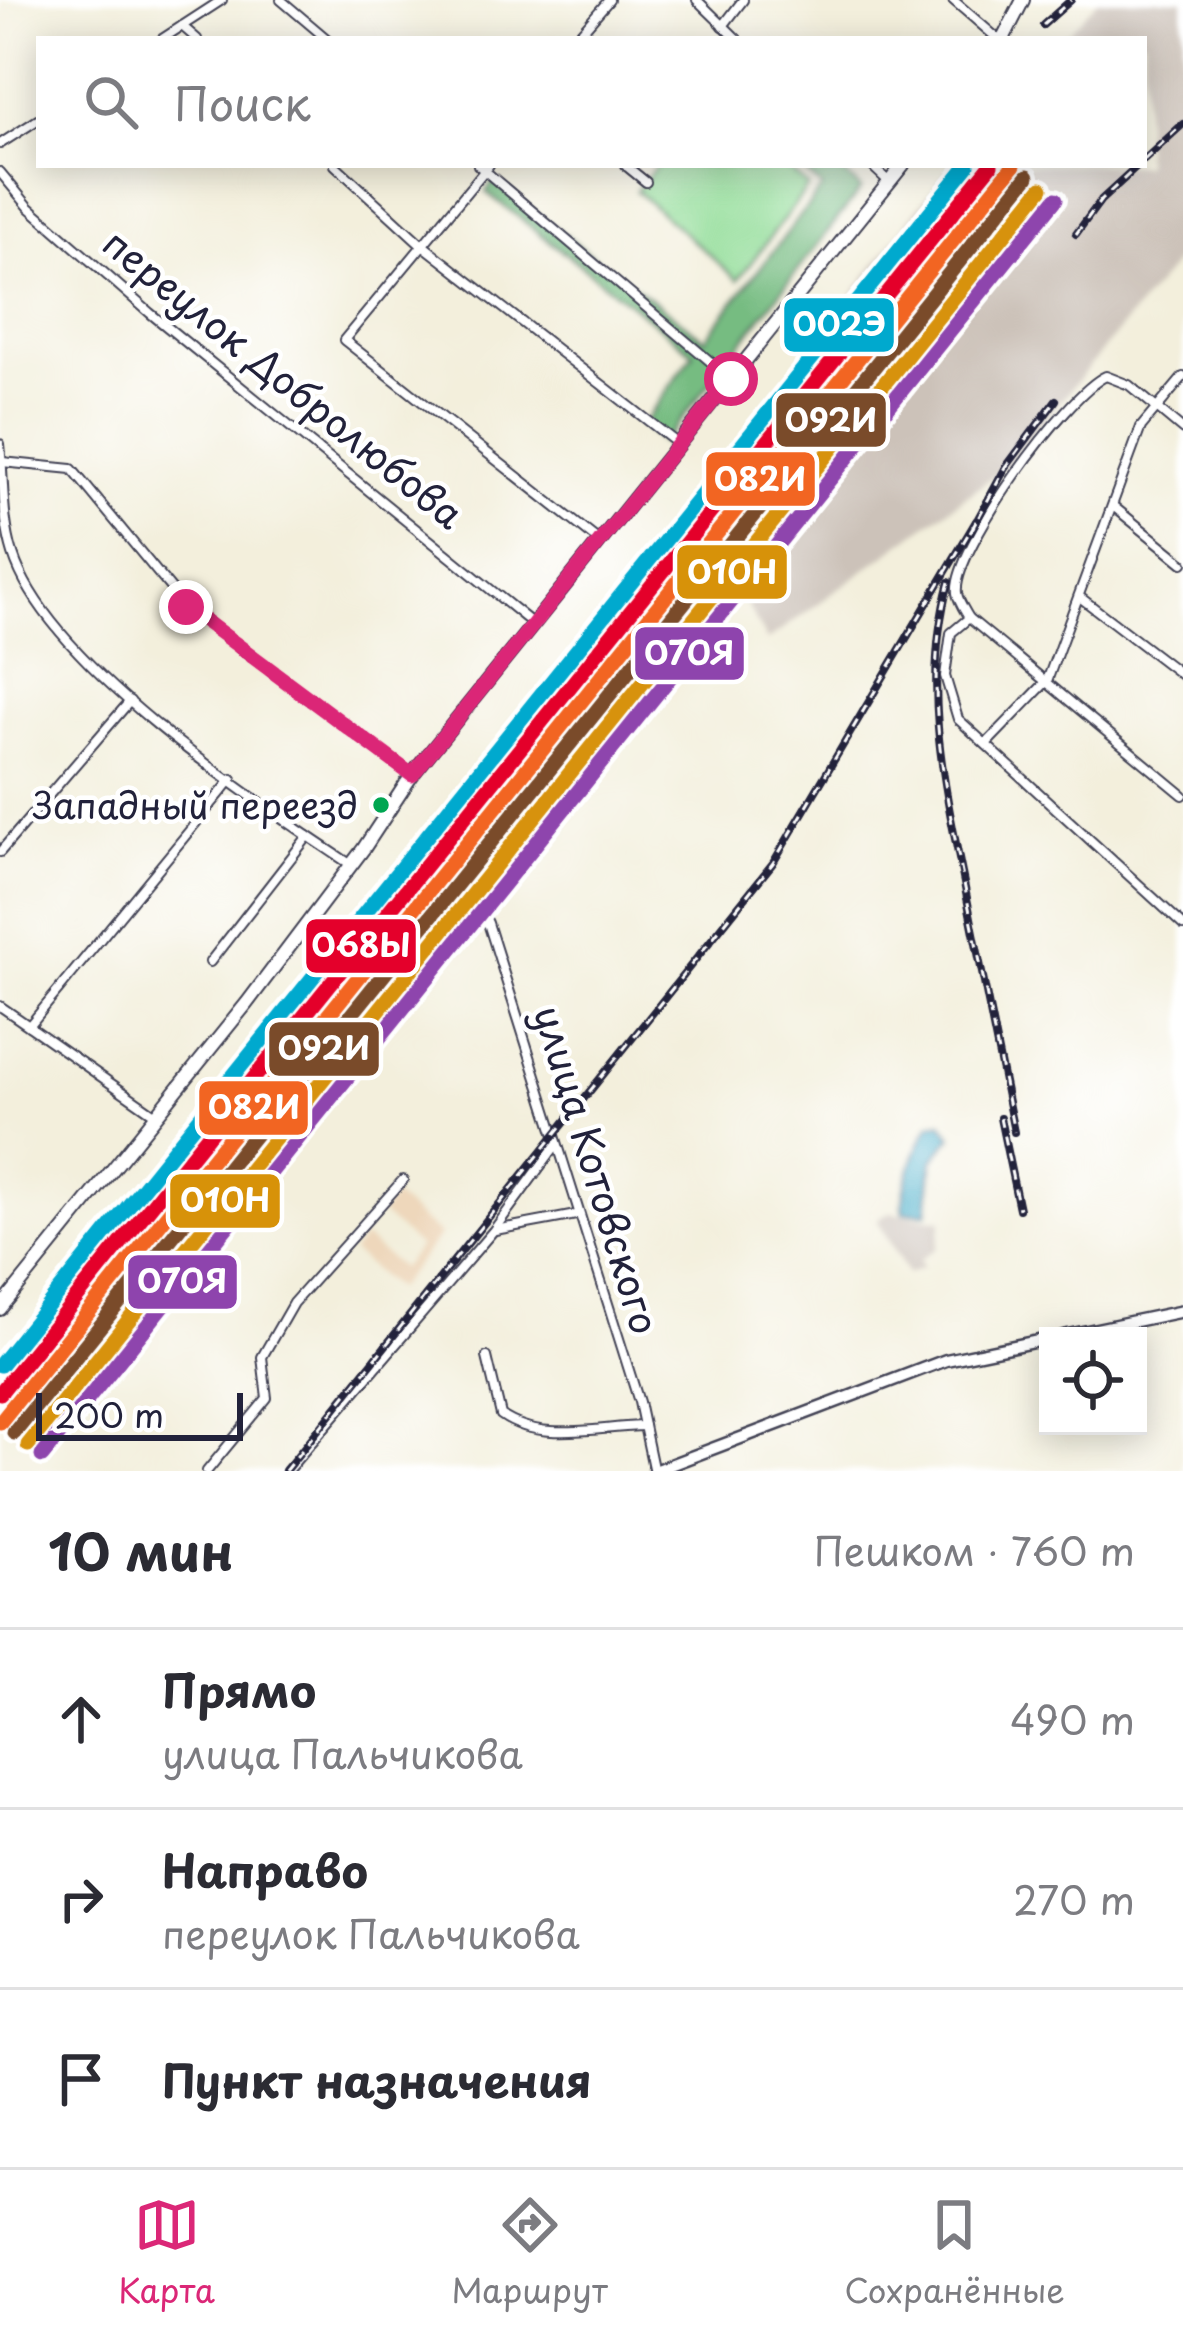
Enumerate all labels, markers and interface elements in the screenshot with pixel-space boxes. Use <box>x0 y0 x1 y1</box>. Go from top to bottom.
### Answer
search box <box>36 36 1147 168</box>
text: Поиск <box>174 68 311 136</box>
icon: search <box>78 69 144 135</box>
street label: переулок Добролюбова <box>91 213 478 542</box>
line badge: 002Э <box>782 296 896 354</box>
text: 002Э <box>792 297 886 347</box>
route start <box>704 352 758 406</box>
line badge: 092И <box>774 391 888 449</box>
text: 092И <box>785 393 877 443</box>
line badge: 082И <box>704 450 817 508</box>
text: 082И <box>714 452 806 502</box>
line badge: 010Н <box>675 543 789 601</box>
text: 010Н <box>687 545 777 595</box>
route end <box>159 580 213 634</box>
line badge: 070Я <box>633 625 746 682</box>
text: 070Я <box>644 626 734 676</box>
place label: Западный переезд <box>32 777 358 831</box>
marker: Западный переезд <box>370 794 392 816</box>
line badge: 068Ы <box>304 917 418 975</box>
text: 068Ы <box>311 918 411 968</box>
street label: улица Котовского <box>520 998 676 1341</box>
line badge: 092И <box>267 1020 381 1078</box>
text: 092И <box>278 1021 370 1071</box>
line badge: 082И <box>197 1079 310 1137</box>
text: 082И <box>208 1080 300 1130</box>
line badge: 010Н <box>168 1172 282 1230</box>
text: 010Н <box>180 1173 270 1223</box>
line badge: 070Я <box>126 1253 239 1311</box>
text: 070Я <box>137 1254 227 1304</box>
map controls <box>1039 1327 1147 1435</box>
button: locate <box>1039 1327 1147 1435</box>
scale bar <box>36 1387 243 1440</box>
text: 200 m <box>54 1389 164 1439</box>
text: 10 мин <box>48 1511 233 1588</box>
text: Пешком · 760 m <box>814 1520 1135 1579</box>
text: Прямо <box>162 1655 316 1723</box>
icon: ahead <box>48 1686 114 1752</box>
text: 490 m <box>1010 1689 1135 1748</box>
text: улица Пальчикова <box>162 1723 523 1782</box>
text: Направо <box>162 1835 368 1903</box>
icon: right <box>48 1866 114 1932</box>
text: 270 m <box>1013 1869 1135 1928</box>
text: переулок Пальчикова <box>162 1903 580 1962</box>
text: Пункт назначения <box>162 2045 592 2113</box>
icon: arrive <box>48 2046 114 2112</box>
tab: Карта <box>118 2192 215 2314</box>
tab: Маршрут <box>452 2192 608 2314</box>
tab: Сохранённые <box>844 2192 1065 2314</box>

